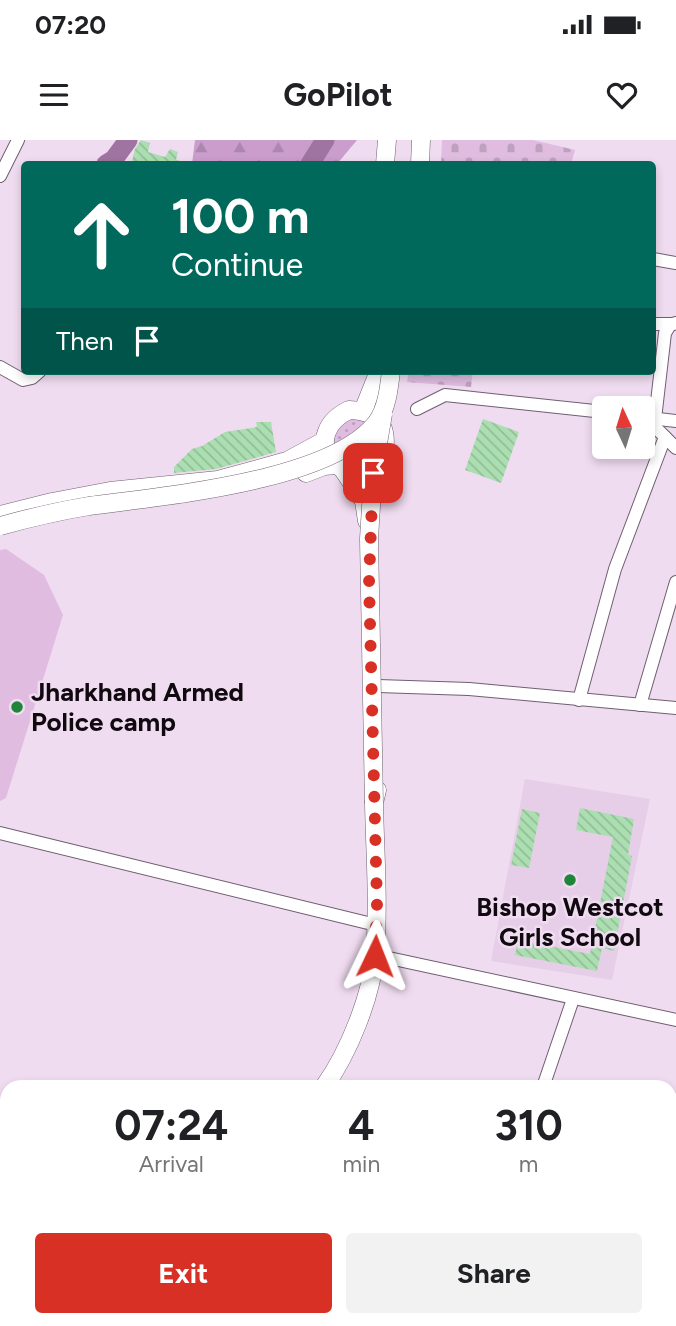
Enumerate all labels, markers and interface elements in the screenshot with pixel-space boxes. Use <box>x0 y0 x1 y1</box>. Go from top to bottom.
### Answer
text: 07:20 <box>35 9 106 41</box>
icon: menu <box>35 76 73 114</box>
text: GoPilot <box>283 76 393 114</box>
icon: heart <box>603 76 641 114</box>
text: 100 m <box>171 186 310 245</box>
icon: ahead <box>56 189 147 280</box>
text: Continue <box>171 246 303 284</box>
icon: arrive <box>128 322 166 360</box>
text: Then <box>56 325 114 357</box>
north arrow <box>592 396 654 458</box>
map controls <box>592 396 655 459</box>
pin <box>343 443 403 503</box>
icon: arrive <box>354 454 392 492</box>
place label: Jharkhand Armed Police camp <box>31 676 244 738</box>
marker: Jharkhand Armed Police camp <box>9 699 25 715</box>
marker: Bishop Westcot Girls School <box>562 872 578 888</box>
place label: Bishop Westcot Girls School <box>476 891 664 953</box>
position arrow <box>338 919 412 993</box>
text: 07:24 <box>114 1100 228 1151</box>
text: 4 <box>348 1100 375 1151</box>
text: 310 <box>494 1100 563 1151</box>
text: Arrival <box>139 1150 204 1178</box>
text: min <box>343 1150 380 1178</box>
text: m <box>519 1150 538 1178</box>
button: Exit <box>35 1233 332 1313</box>
button: Share <box>346 1233 642 1313</box>

